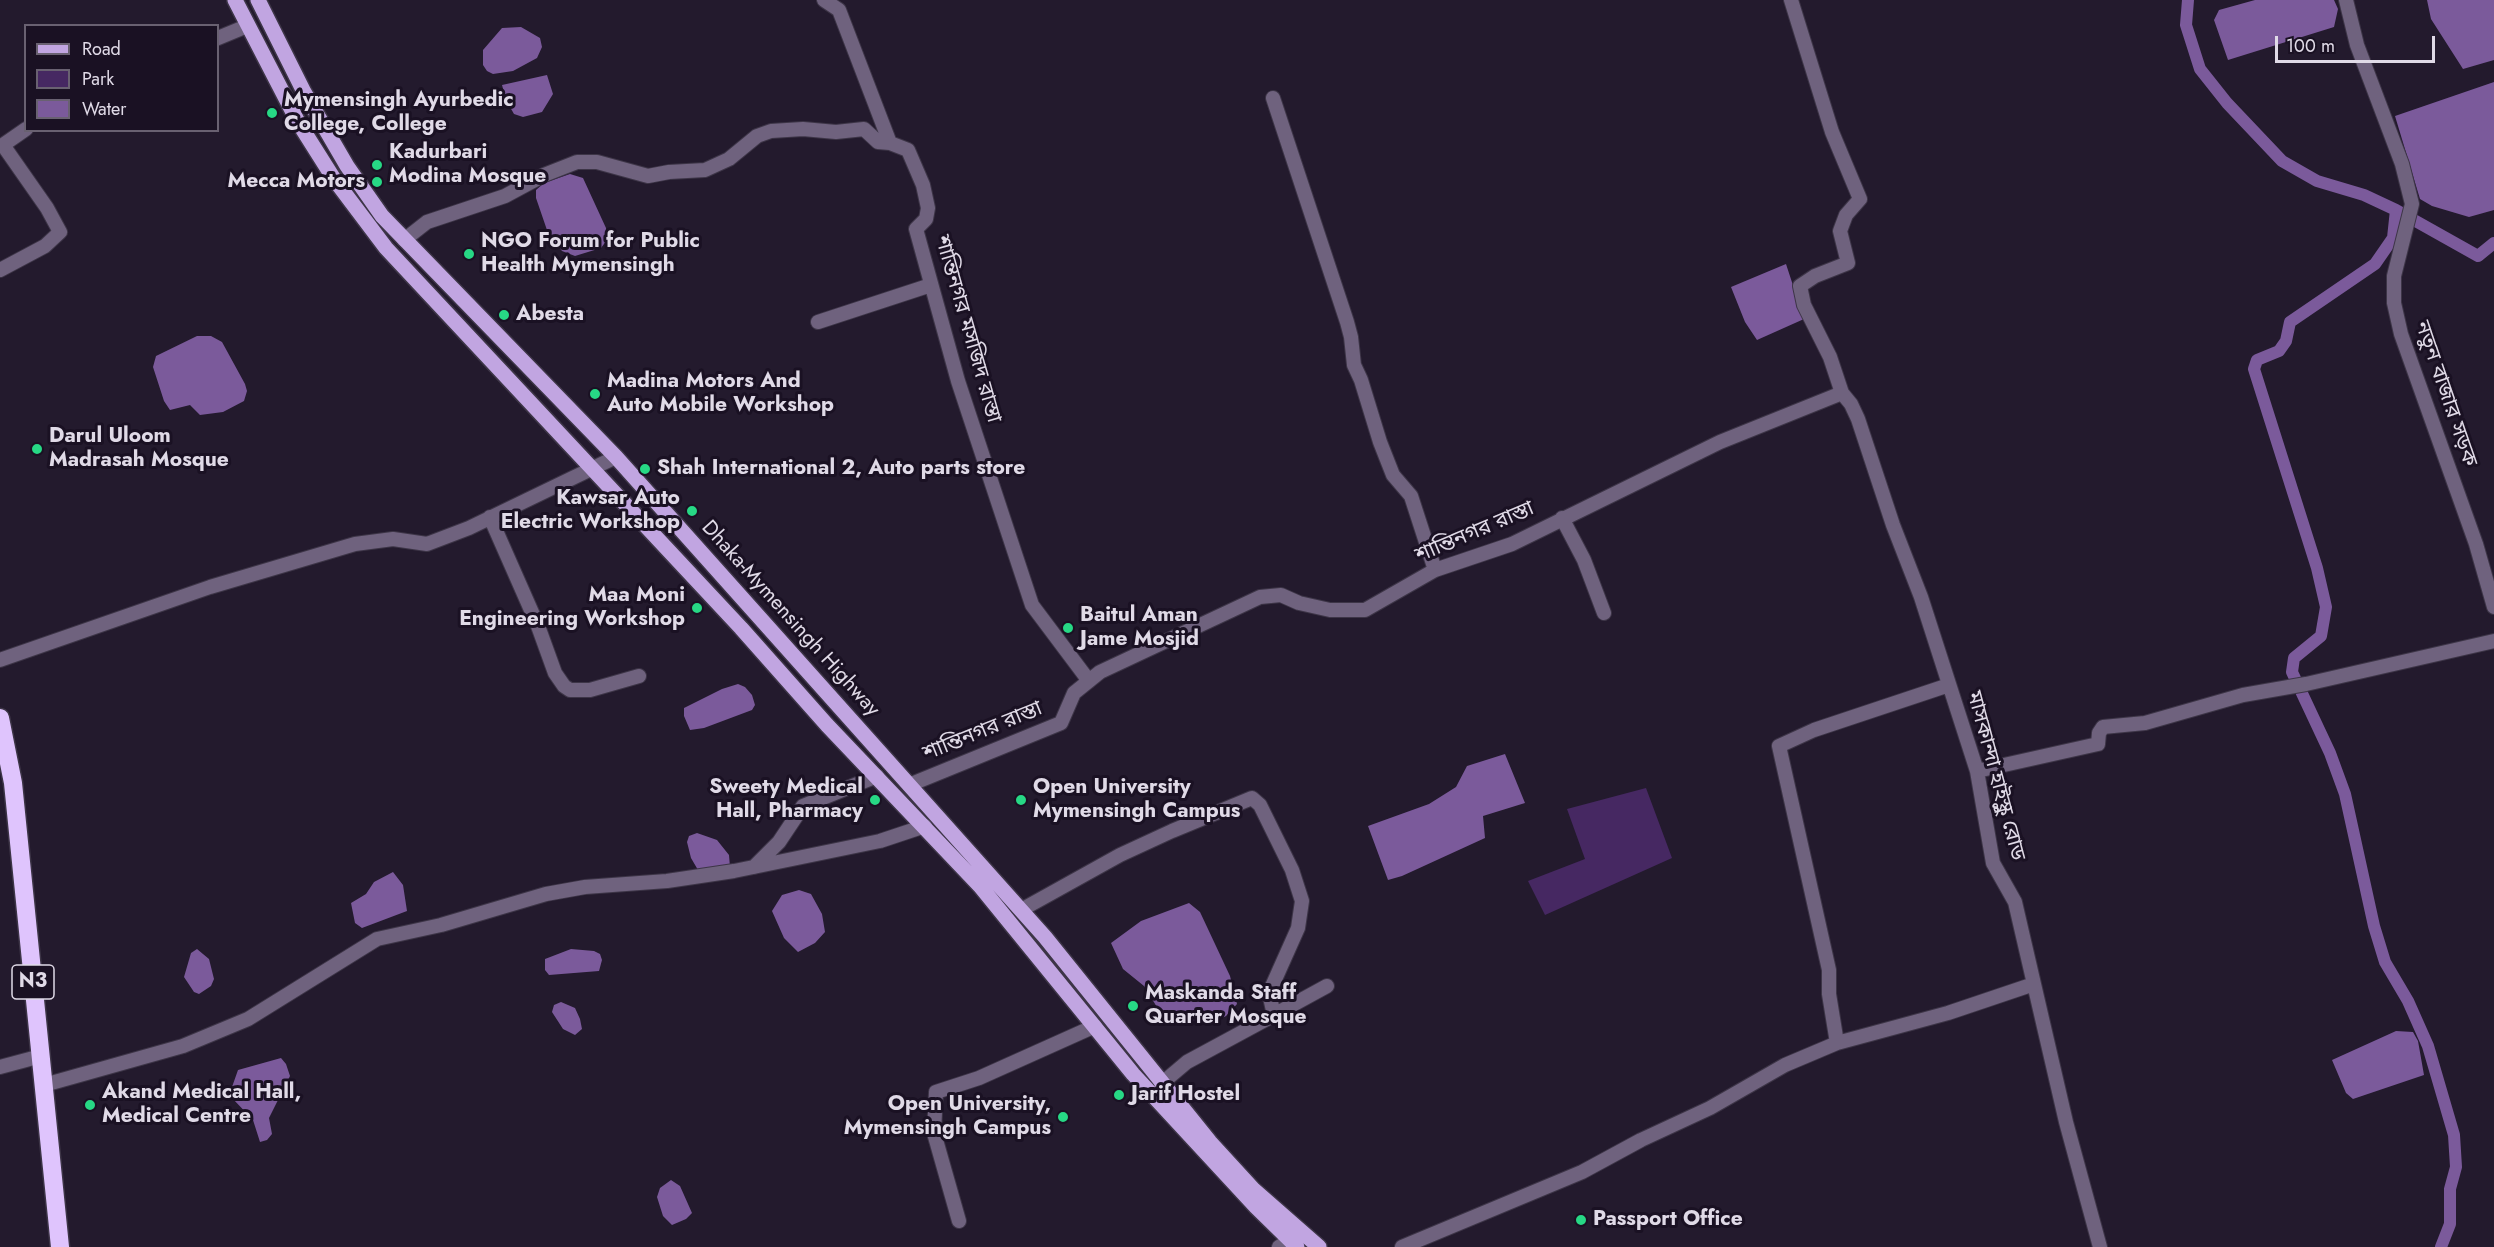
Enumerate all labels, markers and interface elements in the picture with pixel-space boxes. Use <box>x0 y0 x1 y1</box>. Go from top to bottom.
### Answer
legend <box>24 24 219 132</box>
scale bar <box>2278 24 2438 62</box>
text: 100 m <box>2286 33 2335 59</box>
text: Road <box>82 36 121 62</box>
text: Park <box>82 66 114 92</box>
place label: Mymensingh Ayurbedic College, College <box>284 88 514 138</box>
text: Water <box>82 96 126 122</box>
marker: Mymensingh Ayurbedic College, College <box>265 106 279 120</box>
place label: Kadurbari Modina Mosque <box>389 140 546 190</box>
marker: Kadurbari Modina Mosque <box>370 158 384 172</box>
place label: Mecca Motors <box>228 169 365 195</box>
marker: Mecca Motors <box>370 175 384 189</box>
place label: NGO Forum for Public Health Mymensingh <box>481 229 700 279</box>
street label: শান্তিনগর মসজিদ রাস্তা <box>928 232 1006 426</box>
marker: NGO Forum for Public Health Mymensingh <box>462 247 476 261</box>
place label: Abesta <box>516 302 584 328</box>
marker: Abesta <box>497 308 511 322</box>
street label: নতুন বাজার সড়ক <box>2408 318 2482 470</box>
place label: Madina Motors And Auto Mobile Workshop <box>607 369 834 419</box>
marker: Madina Motors And Auto Mobile Workshop <box>588 387 602 401</box>
place label: Darul Uloom Madrasah Mosque <box>49 424 229 474</box>
marker: Darul Uloom Madrasah Mosque <box>30 442 44 456</box>
place label: Shah International 2, Auto parts store <box>657 456 1025 482</box>
marker: Shah International 2, Auto parts store <box>638 462 652 476</box>
place label: Kawsar Auto Electric Workshop <box>501 486 680 536</box>
street label: শান্তিনগর রাস্তা <box>1412 497 1538 569</box>
marker: Kawsar Auto Electric Workshop <box>685 504 699 518</box>
street label: Dhaka-Mymensingh Highway <box>695 516 885 722</box>
place label: Maa Moni Engineering Workshop <box>459 583 685 633</box>
marker: Maa Moni Engineering Workshop <box>690 601 704 615</box>
place label: Baitul Aman Jame Mosjid <box>1080 603 1199 653</box>
marker: Baitul Aman Jame Mosjid <box>1061 621 1075 635</box>
street label: মাসকান্দা হাইস্কুল রোড <box>1960 688 2030 864</box>
street label: শান্তিনগর রাস্তা <box>920 697 1046 767</box>
place label: Sweety Medical Hall, Pharmacy <box>709 775 863 825</box>
place label: Open University Mymensingh Campus <box>1033 775 1240 825</box>
marker: Sweety Medical Hall, Pharmacy <box>868 793 882 807</box>
marker: Open University Mymensingh Campus <box>1014 793 1028 807</box>
road number: N3 <box>12 965 54 999</box>
place label: Maskanda Staff Quarter Mosque <box>1145 981 1307 1031</box>
marker: Maskanda Staff Quarter Mosque <box>1126 999 1140 1013</box>
place label: Akand Medical Hall, Medical Centre <box>102 1080 301 1130</box>
place label: Jarif Hostel <box>1131 1082 1240 1108</box>
marker: Jarif Hostel <box>1112 1088 1126 1102</box>
place label: Open University, Mymensingh Campus <box>844 1092 1051 1142</box>
marker: Akand Medical Hall, Medical Centre <box>83 1098 97 1112</box>
marker: Open University, Mymensingh Campus <box>1056 1110 1070 1124</box>
place label: Passport Office <box>1593 1207 1743 1233</box>
marker: Passport Office <box>1574 1213 1588 1227</box>

